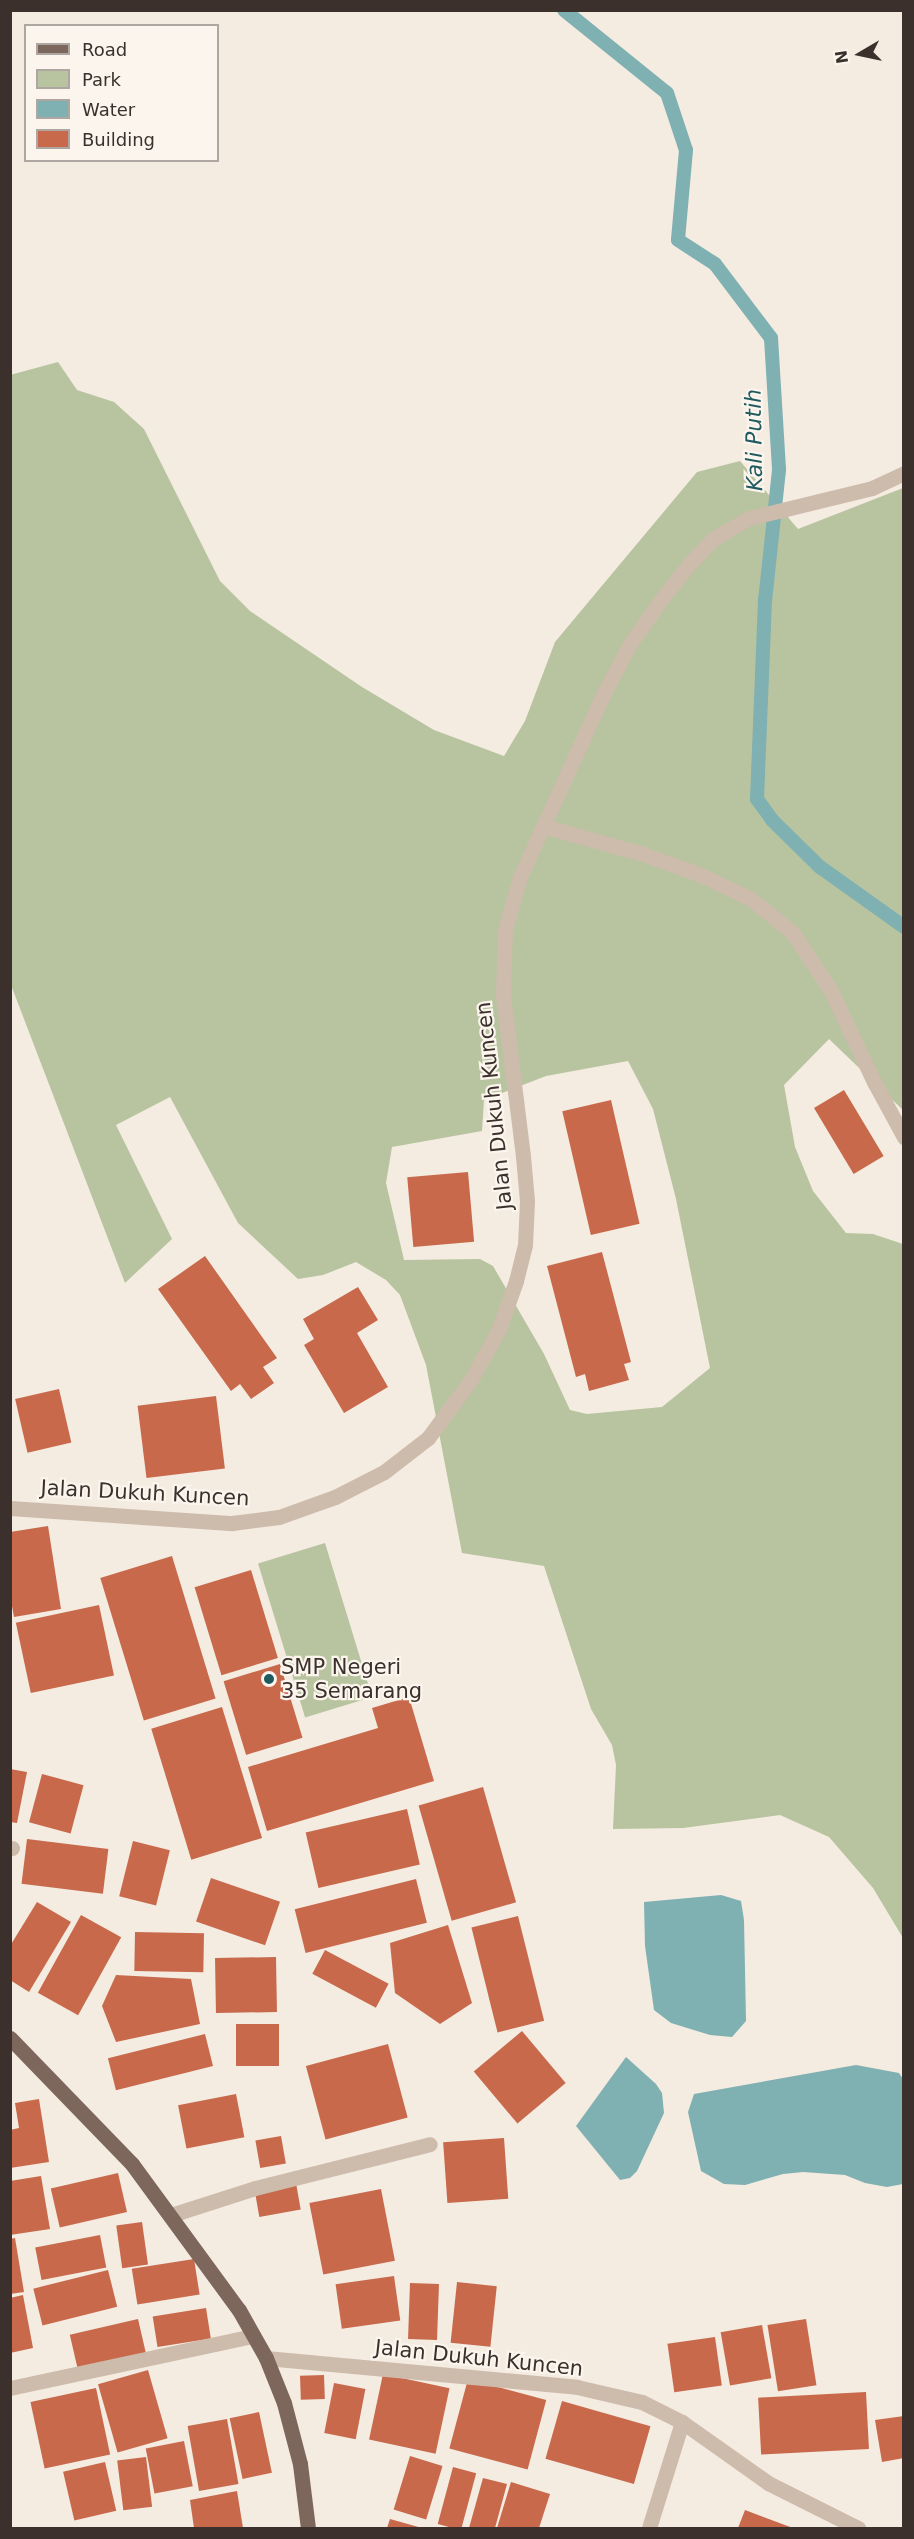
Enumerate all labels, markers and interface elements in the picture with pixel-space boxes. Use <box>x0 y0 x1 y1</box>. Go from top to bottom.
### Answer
legend <box>24 24 219 162</box>
north arrow <box>830 24 890 84</box>
text: Road <box>82 39 127 60</box>
text: N <box>831 49 852 65</box>
text: Park <box>82 69 121 90</box>
text: Water <box>82 99 135 120</box>
text: Building <box>82 129 155 150</box>
water label: Kali Putih <box>740 389 768 491</box>
street label: Jalan Dukuh Kuncen <box>471 1001 517 1211</box>
street label: Jalan Dukuh Kuncen <box>40 1475 250 1511</box>
place label: SMP Negeri 35 Semarang <box>281 1654 422 1704</box>
marker: SMP Negeri 35 Semarang <box>262 1672 276 1686</box>
street label: Jalan Dukuh Kuncen <box>374 2335 584 2381</box>

